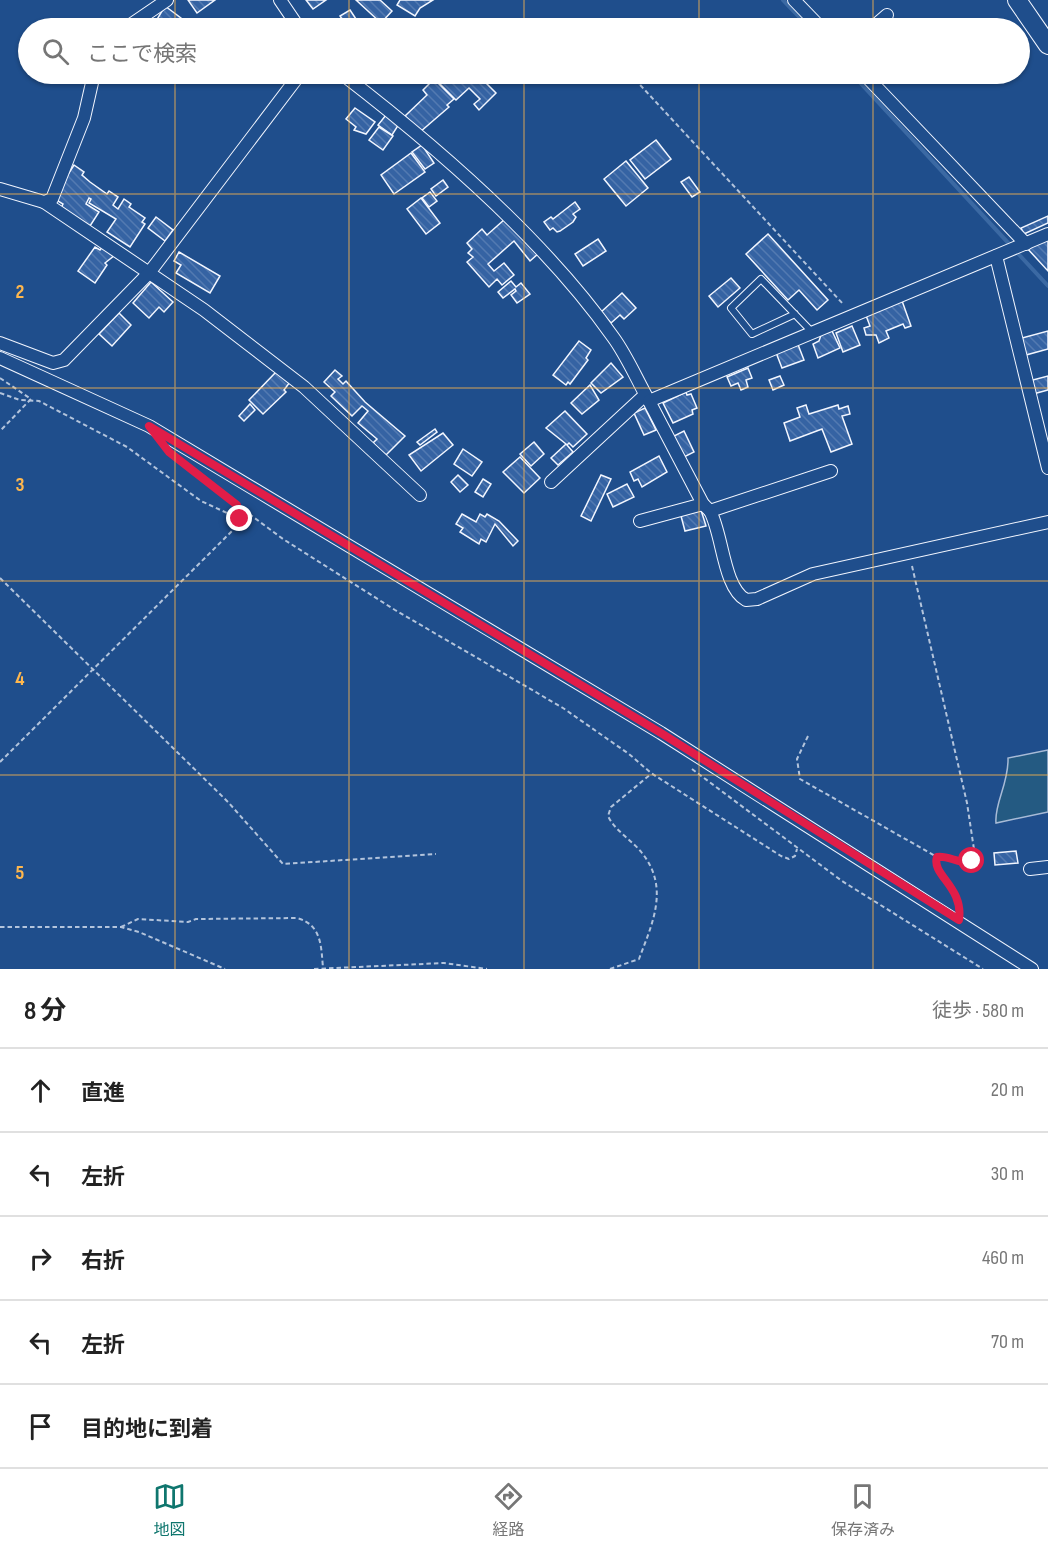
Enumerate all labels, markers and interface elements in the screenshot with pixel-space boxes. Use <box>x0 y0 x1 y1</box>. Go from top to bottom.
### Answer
search box <box>18 18 1030 84</box>
icon: search <box>39 35 72 68</box>
text: ここで検索 <box>87 41 197 68</box>
text: 2 <box>16 280 24 304</box>
text: 3 <box>16 473 25 497</box>
route end <box>226 505 252 531</box>
text: 4 <box>15 667 25 691</box>
route start <box>958 847 984 873</box>
text: 5 <box>16 861 25 885</box>
text: 8 分 <box>24 996 66 1027</box>
text: 徒歩 · 580 m <box>932 999 1024 1023</box>
icon: ahead <box>24 1074 57 1107</box>
text: 20 m <box>991 1078 1024 1102</box>
text: 直進 <box>81 1080 125 1107</box>
icon: left <box>24 1158 57 1191</box>
text: 30 m <box>991 1162 1024 1186</box>
text: 左折 <box>81 1164 125 1191</box>
icon: right <box>24 1242 57 1275</box>
text: 460 m <box>982 1246 1024 1270</box>
text: 右折 <box>81 1248 125 1275</box>
icon: left <box>24 1326 57 1359</box>
text: 70 m <box>991 1330 1024 1354</box>
text: 左折 <box>81 1332 125 1359</box>
icon: arrive <box>24 1410 57 1443</box>
text: 目的地に到着 <box>81 1416 213 1443</box>
tab: 地図 <box>153 1480 186 1540</box>
tab: 経路 <box>492 1480 525 1540</box>
tab: 保存済み <box>831 1480 895 1540</box>

